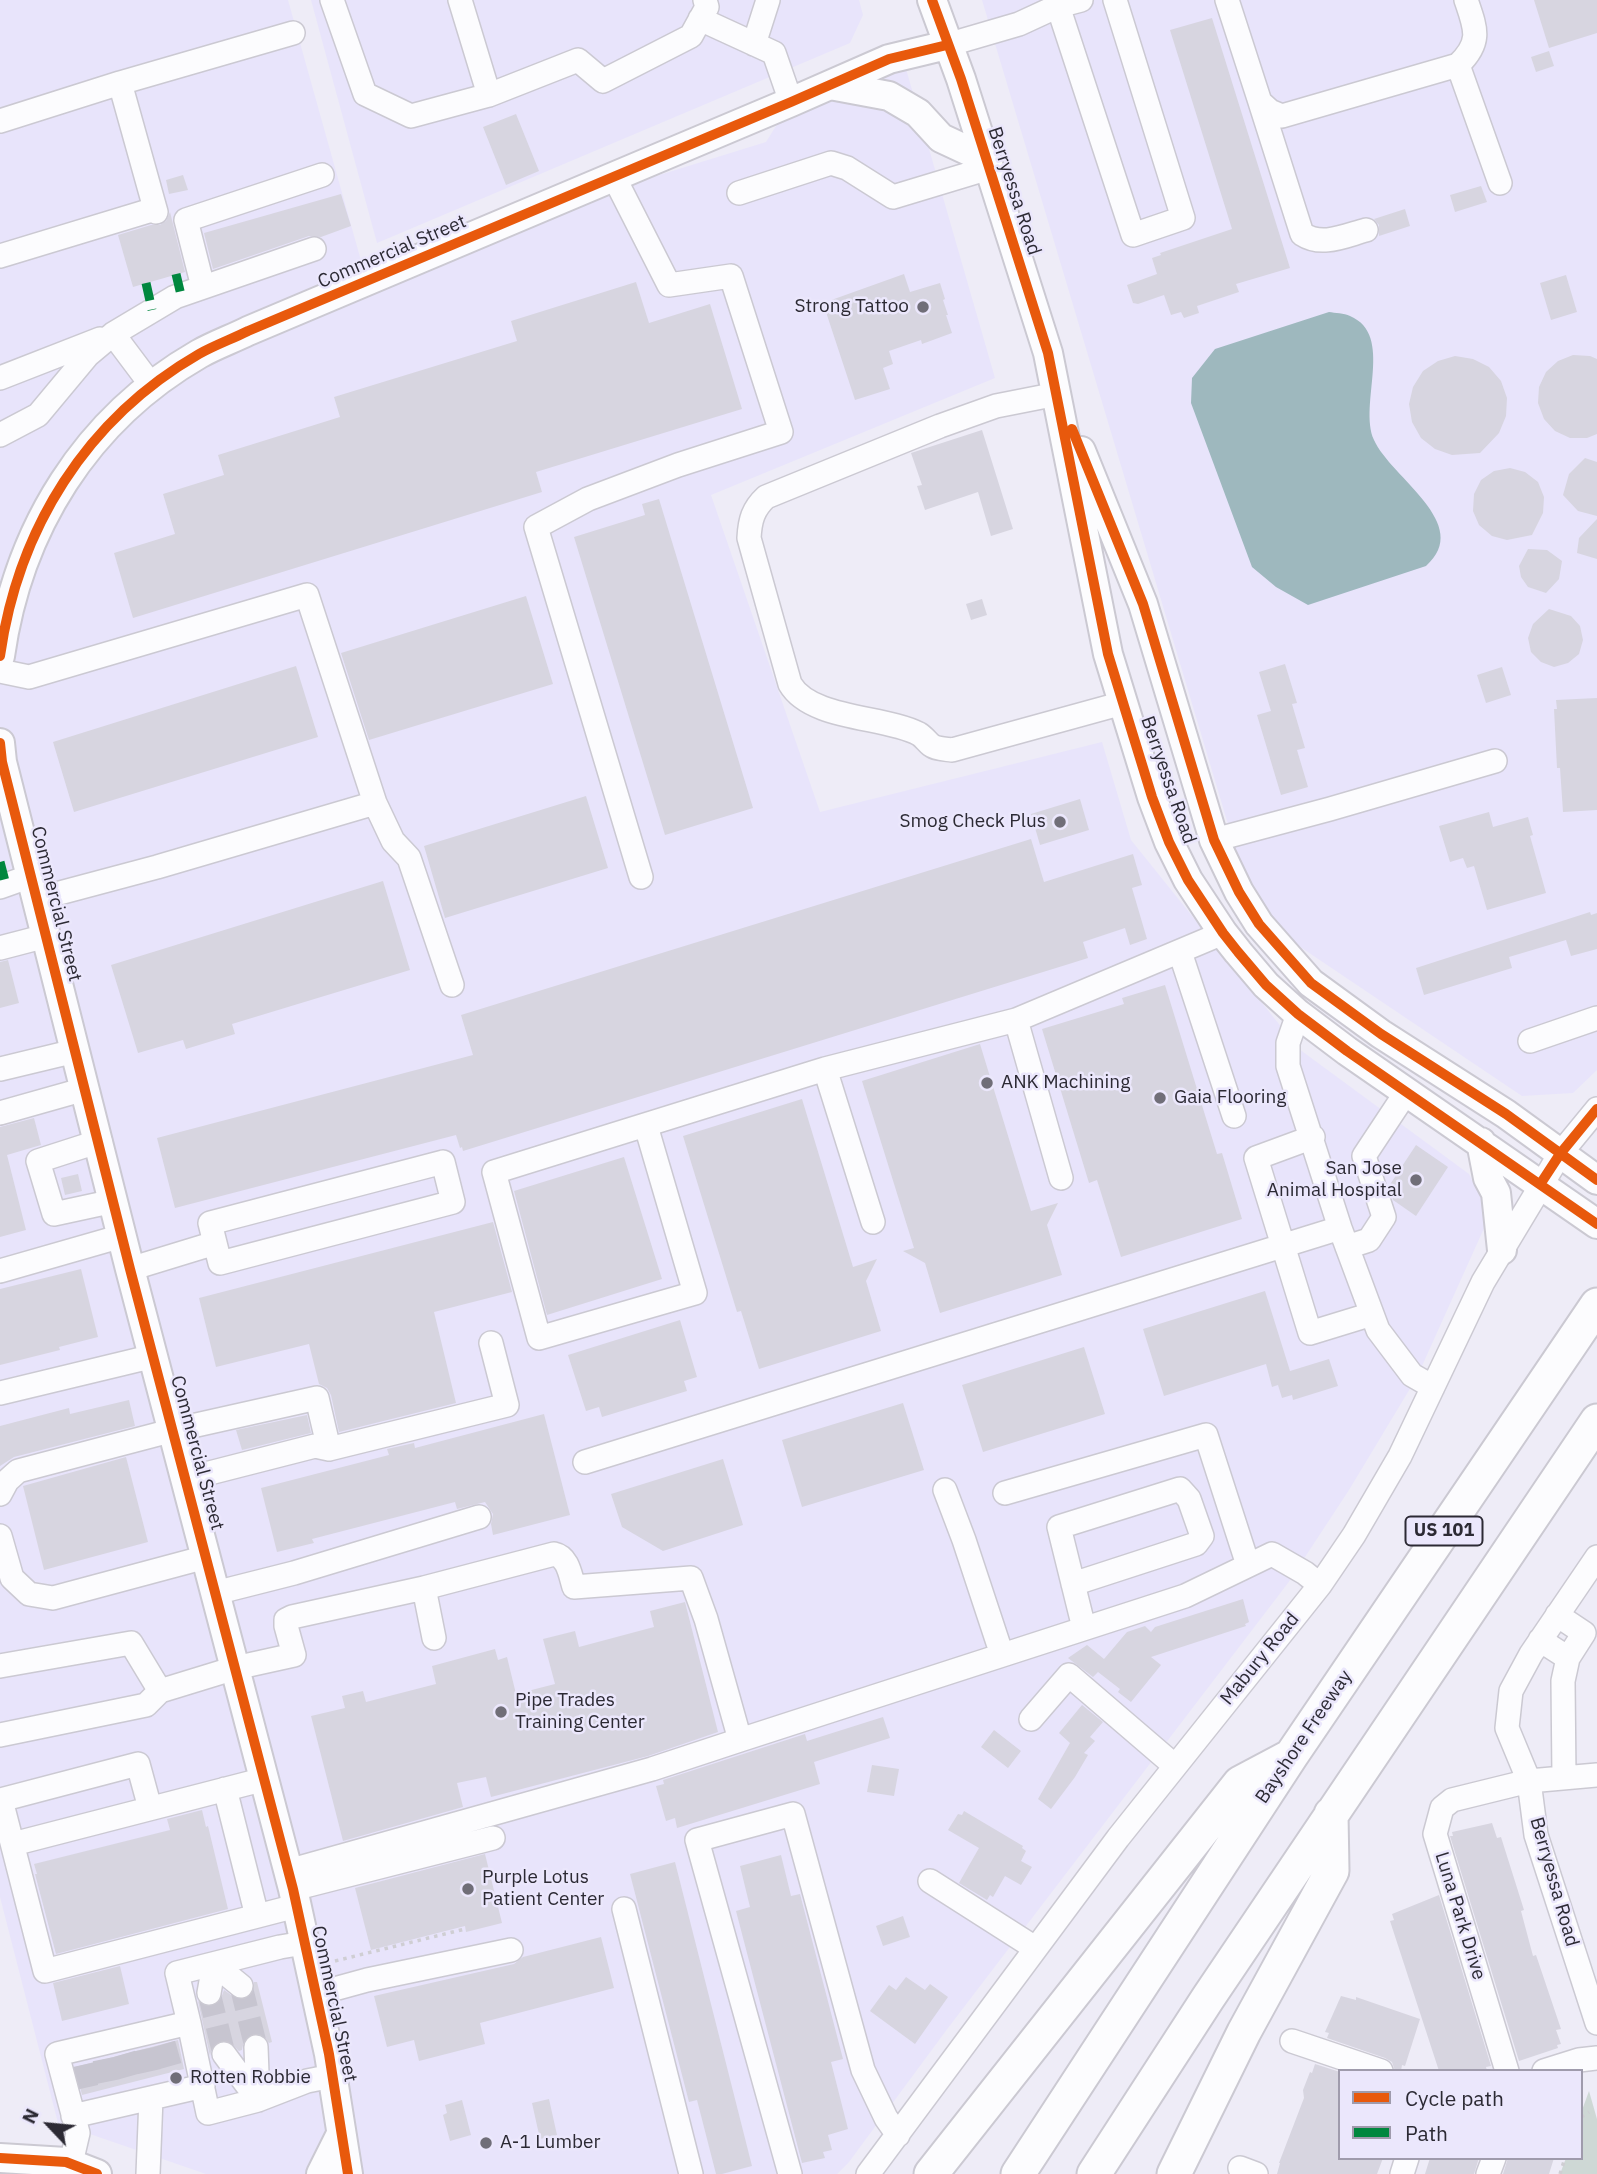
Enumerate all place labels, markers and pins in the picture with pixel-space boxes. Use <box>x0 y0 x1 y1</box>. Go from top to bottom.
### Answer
place label: Strong Tattoo <box>794 296 909 318</box>
marker: Strong Tattoo <box>915 299 931 315</box>
place label: Smog Check Plus <box>899 811 1046 833</box>
marker: Smog Check Plus <box>1052 814 1068 830</box>
place label: ANK Machining <box>1001 1072 1130 1094</box>
marker: ANK Machining <box>979 1075 995 1091</box>
place label: Gaia Flooring <box>1174 1087 1286 1109</box>
marker: Gaia Flooring <box>1152 1090 1168 1106</box>
place label: San Jose Animal Hospital <box>1267 1158 1402 1202</box>
marker: San Jose Animal Hospital <box>1408 1172 1424 1188</box>
place label: Pipe Trades Training Center <box>515 1690 645 1734</box>
marker: Pipe Trades Training Center <box>493 1704 509 1720</box>
place label: Purple Lotus Patient Center <box>482 1867 604 1911</box>
marker: Purple Lotus Patient Center <box>460 1881 476 1897</box>
place label: Rotten Robbie <box>190 2067 311 2089</box>
marker: Rotten Robbie <box>168 2070 184 2086</box>
place label: A-1 Lumber <box>500 2132 600 2154</box>
marker: A-1 Lumber <box>478 2135 494 2151</box>

